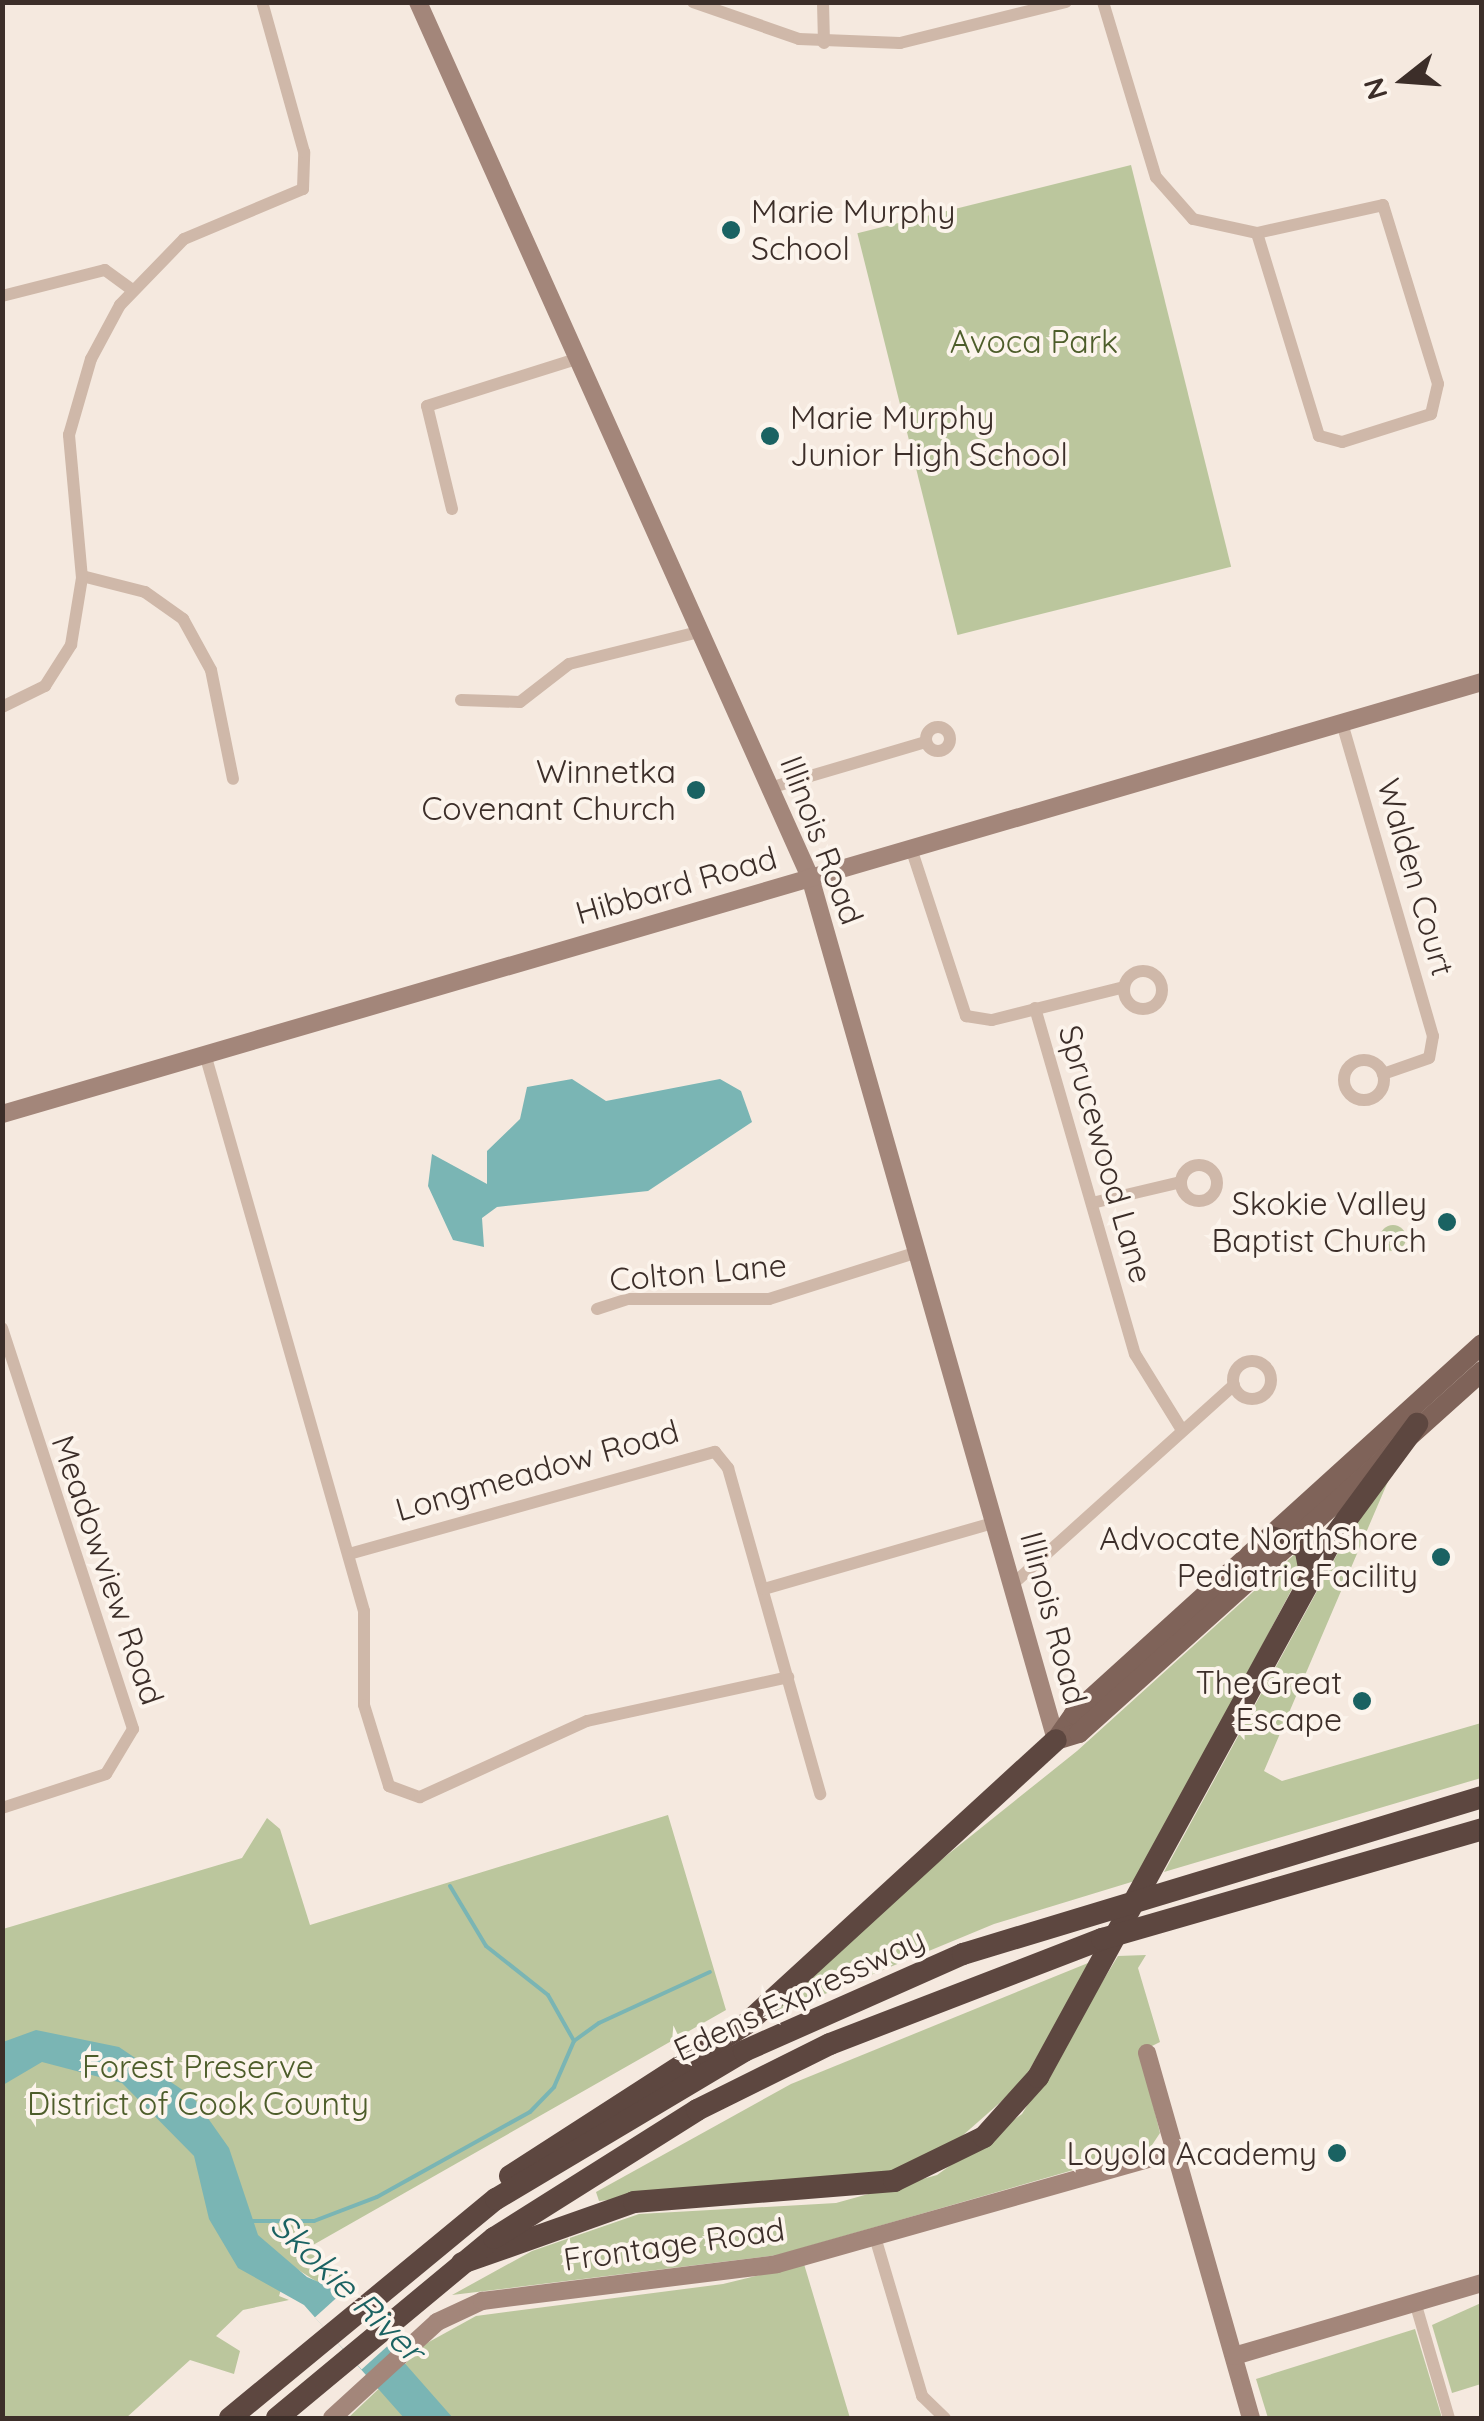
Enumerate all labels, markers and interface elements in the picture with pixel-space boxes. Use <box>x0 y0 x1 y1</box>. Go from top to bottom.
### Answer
north arrow <box>1354 30 1454 130</box>
text: N <box>1355 74 1395 104</box>
place label: Marie Murphy School <box>751 193 955 268</box>
marker: Marie Murphy School <box>720 219 742 241</box>
park label: Avoca Park <box>950 322 1118 360</box>
place label: Marie Murphy Junior High School <box>790 399 1068 474</box>
marker: Marie Murphy Junior High School <box>759 425 781 447</box>
street label: Illinois Road <box>772 750 872 930</box>
place label: Winnetka Covenant Church <box>421 753 676 828</box>
street label: Walden Court <box>1370 774 1462 980</box>
marker: Winnetka Covenant Church <box>685 779 707 801</box>
street label: Hibbard Road <box>571 838 781 932</box>
street label: Sprucewood Lane <box>1051 1021 1161 1287</box>
place label: Skokie Valley Baptist Church <box>1211 1185 1427 1260</box>
marker: Skokie Valley Baptist Church <box>1436 1211 1458 1233</box>
street label: Colton Lane <box>608 1245 788 1299</box>
street label: Longmeadow Road <box>391 1411 683 1529</box>
street label: Meadowview Road <box>44 1430 172 1710</box>
place label: Advocate NorthShore Pediatric Facility <box>1099 1520 1418 1595</box>
street label: Illinois Road <box>1013 1527 1095 1709</box>
marker: Advocate NorthShore Pediatric Facility <box>1428 1544 1454 1570</box>
place label: The Great Escape <box>1195 1664 1342 1739</box>
marker: The Great Escape <box>1351 1690 1373 1712</box>
street label: Edens Expressway <box>668 1919 930 2069</box>
park label: Forest Preserve District of Cook County <box>27 2048 369 2123</box>
place label: Loyola Academy <box>1066 2134 1317 2172</box>
marker: Loyola Academy <box>1326 2142 1348 2164</box>
water label: Skokie River <box>263 2204 433 2370</box>
street label: Frontage Road <box>561 2209 787 2279</box>

